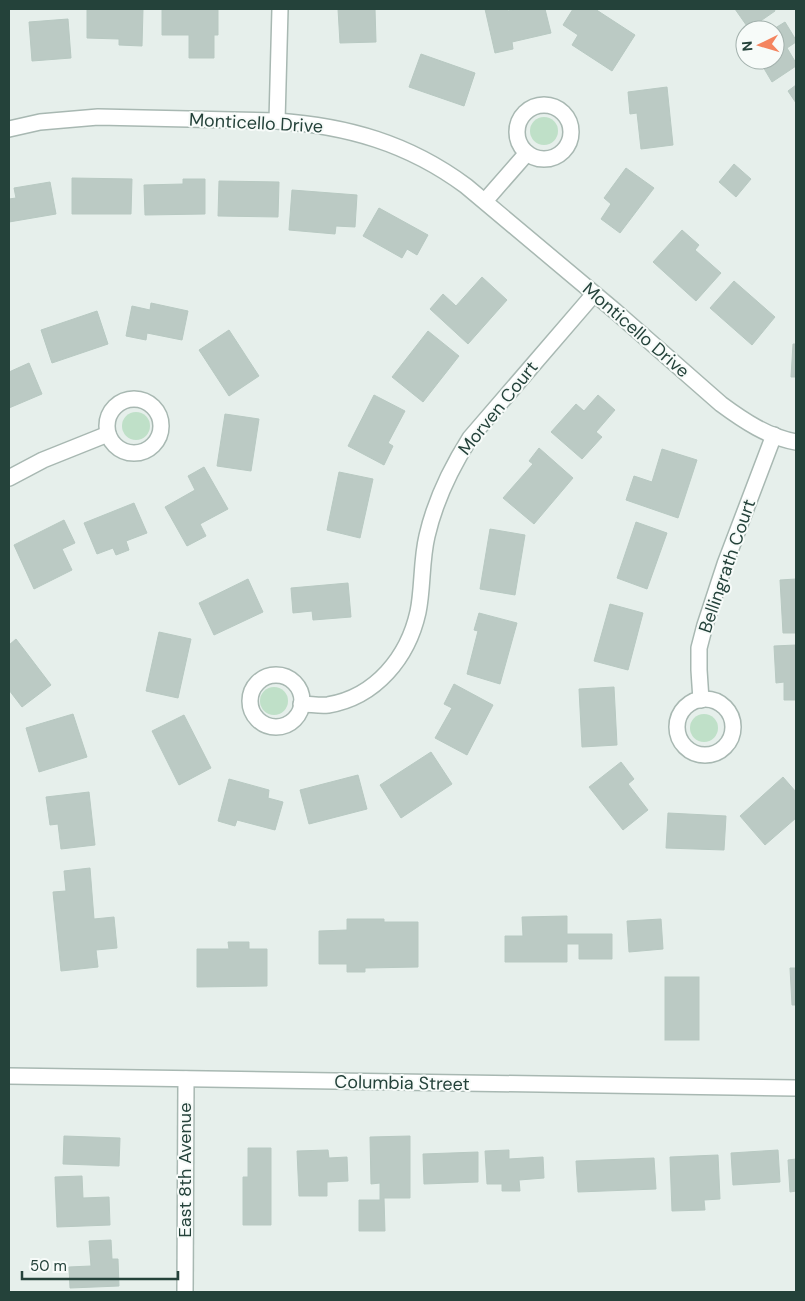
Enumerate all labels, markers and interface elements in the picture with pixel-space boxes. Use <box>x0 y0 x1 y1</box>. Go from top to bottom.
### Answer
north arrow <box>735 20 785 70</box>
text: N <box>738 40 756 52</box>
street label: Monticello Drive <box>188 108 324 138</box>
street label: Monticello Drive <box>578 277 694 383</box>
street label: Morven Court <box>453 356 543 460</box>
street label: Bellingrath Court <box>693 496 761 636</box>
street label: Columbia Street <box>334 1070 470 1096</box>
street label: East 8th Avenue <box>173 1103 197 1237</box>
scale bar <box>22 1248 179 1280</box>
text: 50 m <box>30 1256 67 1276</box>

